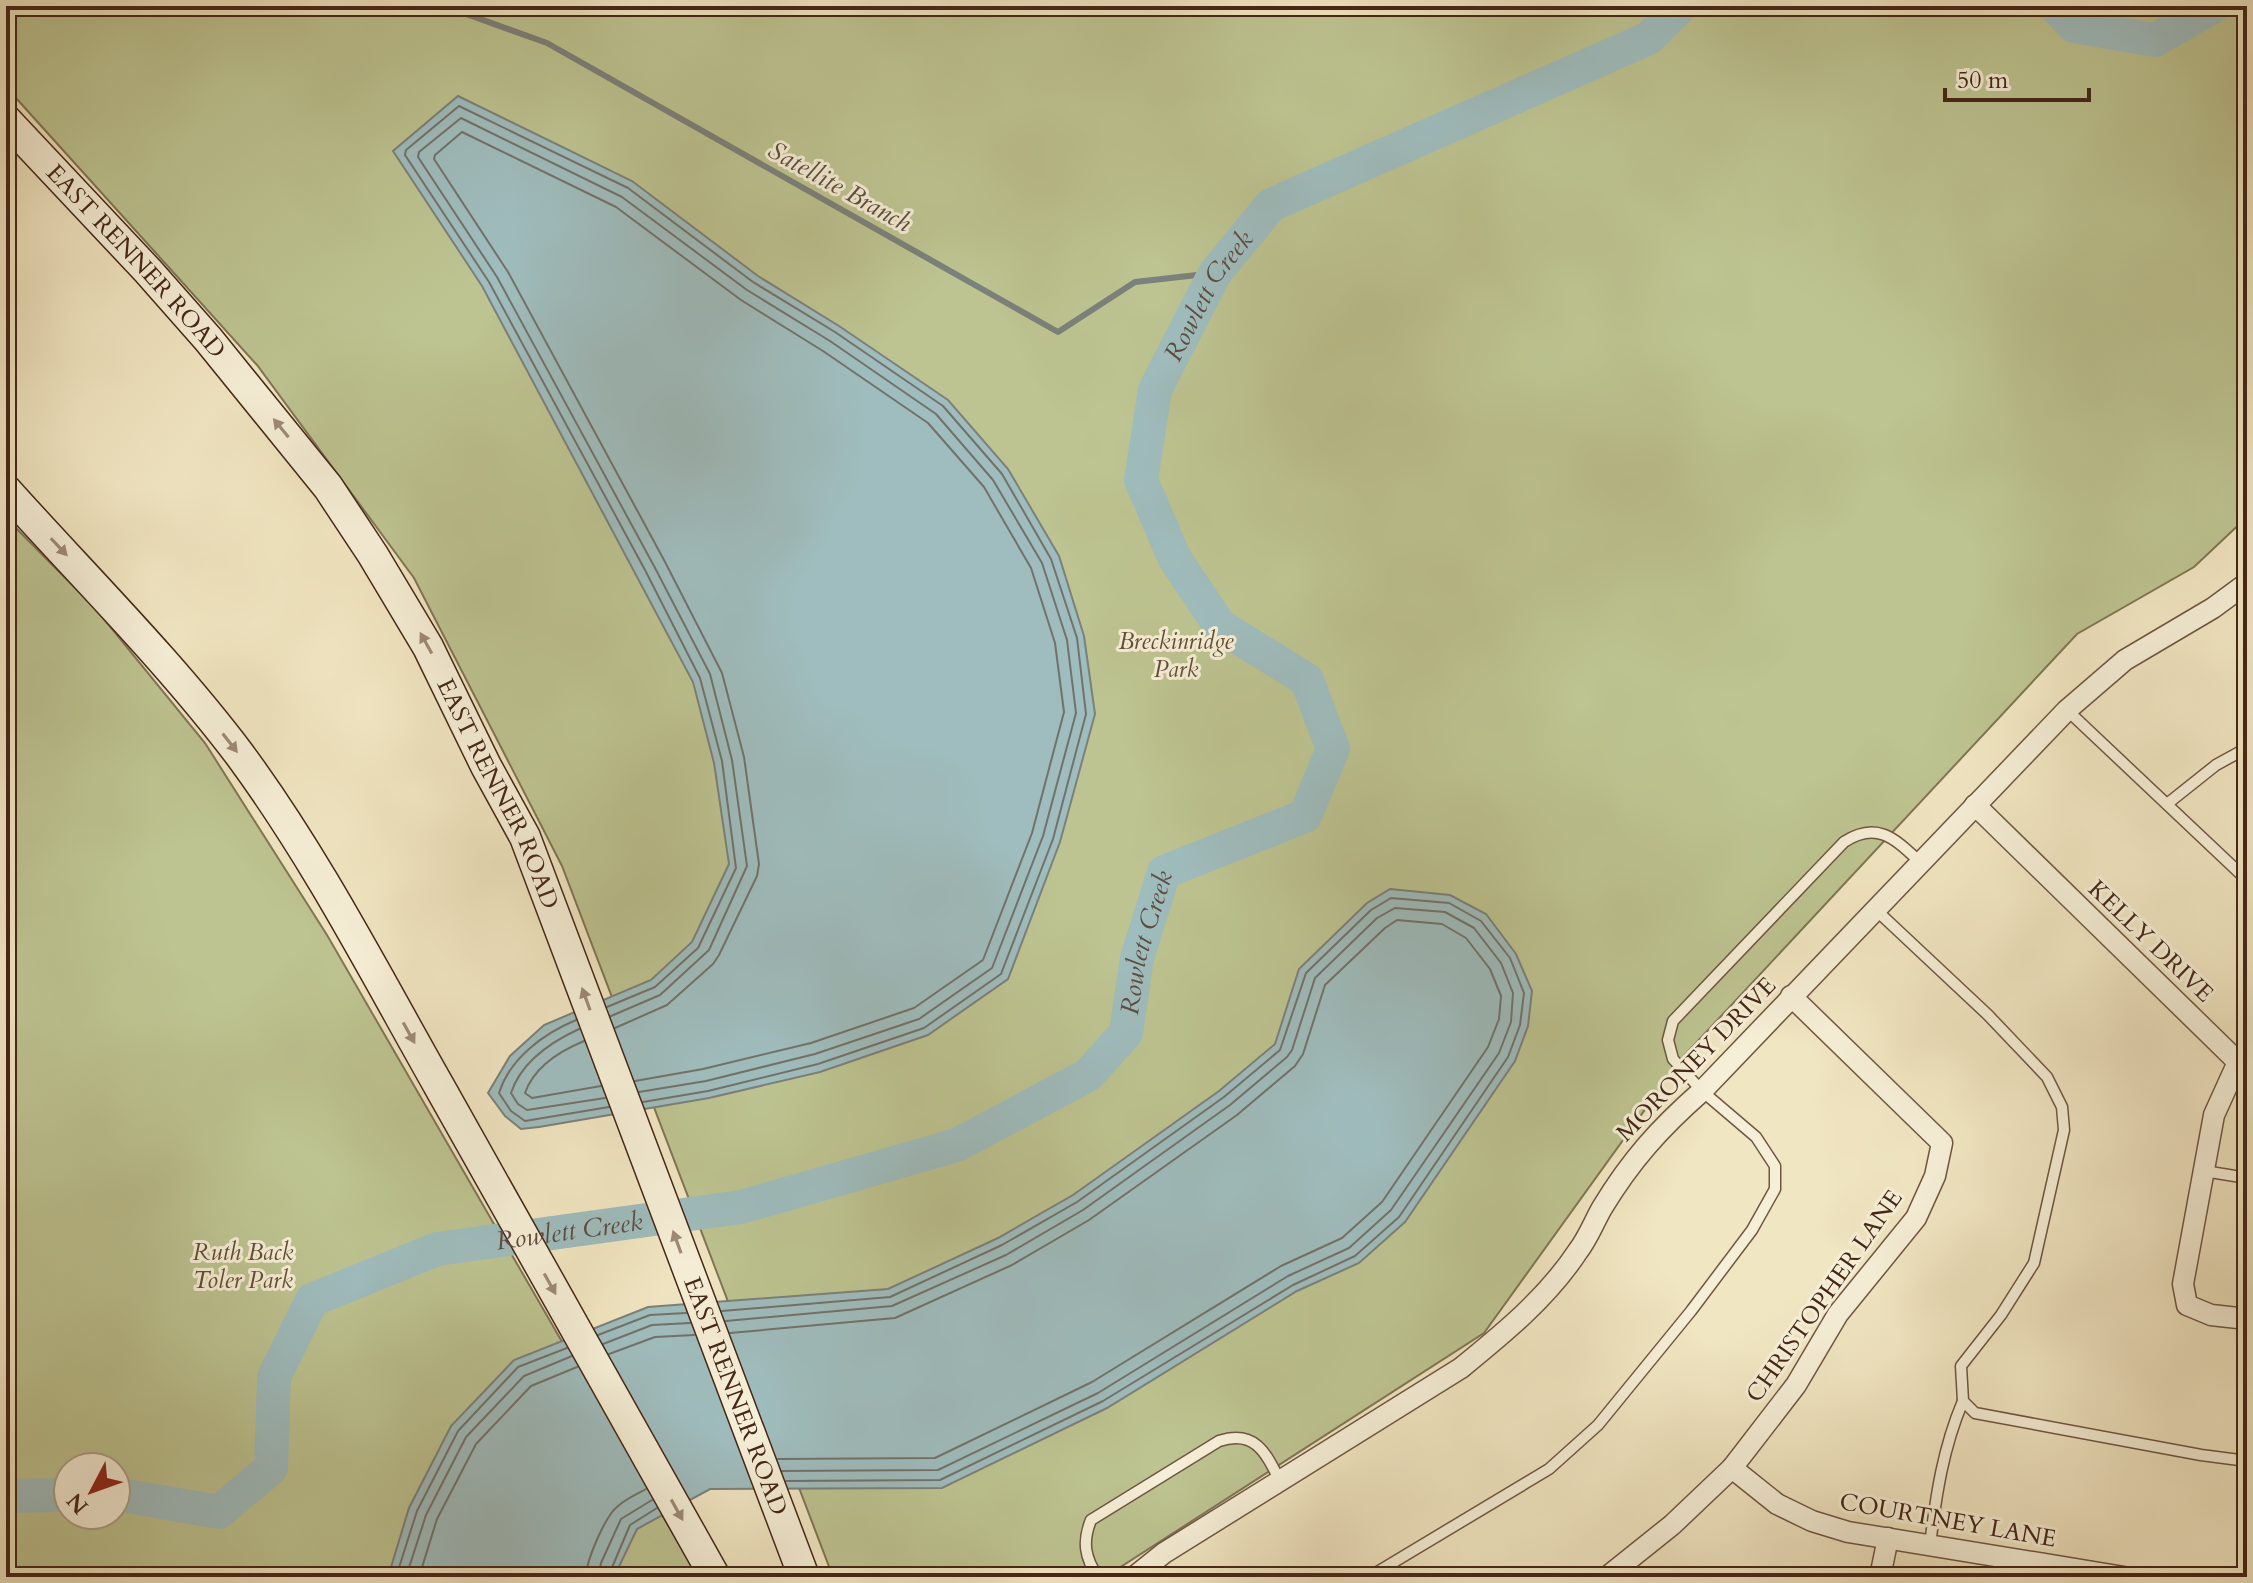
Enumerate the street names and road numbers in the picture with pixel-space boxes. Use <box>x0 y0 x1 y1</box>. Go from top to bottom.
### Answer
street label: EAST RENNER ROAD <box>39 157 233 365</box>
street label: EAST RENNER ROAD <box>429 673 567 914</box>
street label: KELLY DRIVE <box>2081 873 2221 1010</box>
street label: MORONEY DRIVE <box>1609 970 1784 1149</box>
street label: CHRISTOPHER LANE <box>1738 1183 1910 1409</box>
street label: EAST RENNER ROAD <box>675 1272 795 1520</box>
street label: COURTNEY LANE <box>1837 1485 2059 1556</box>

